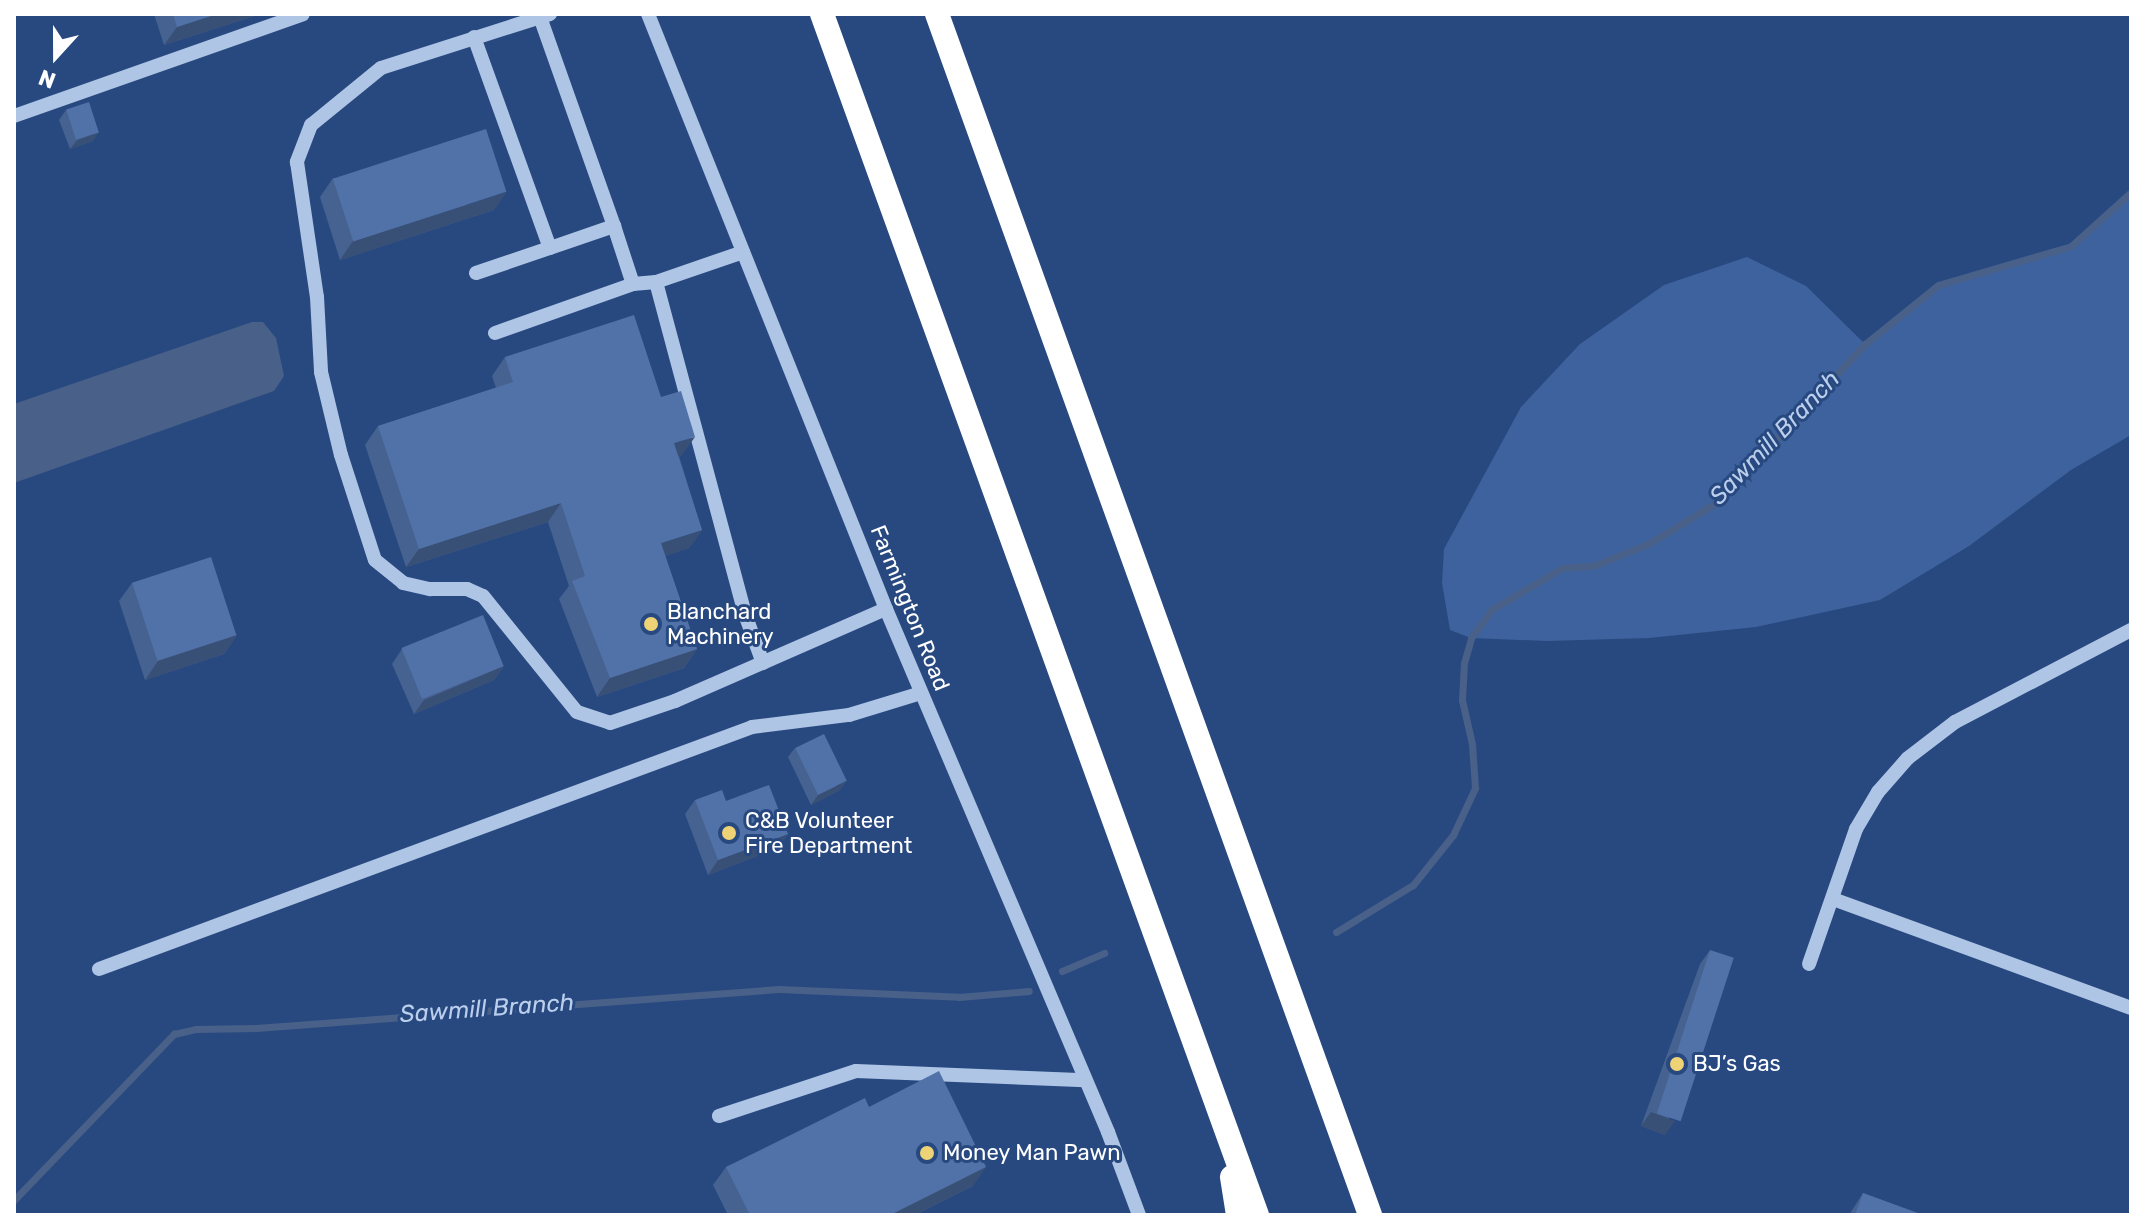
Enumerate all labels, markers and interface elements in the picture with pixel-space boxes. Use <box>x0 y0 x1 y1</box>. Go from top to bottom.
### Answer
north arrow <box>16 16 96 96</box>
text: N <box>35 63 59 94</box>
water label: Sawmill Branch <box>1704 365 1846 511</box>
street label: Farmington Road <box>865 521 955 695</box>
place label: Blanchard Machinery <box>667 598 774 650</box>
marker: Blanchard Machinery <box>642 615 660 633</box>
place label: C&B Volunteer Fire Department <box>745 807 912 858</box>
marker: C&B Volunteer Fire Department <box>720 824 738 842</box>
water label: Sawmill Branch <box>399 989 575 1029</box>
place label: BJ’s Gas <box>1693 1051 1781 1077</box>
marker: BJ’s Gas <box>1668 1055 1686 1073</box>
place label: Money Man Pawn <box>943 1140 1121 1166</box>
marker: Money Man Pawn <box>918 1144 936 1162</box>

